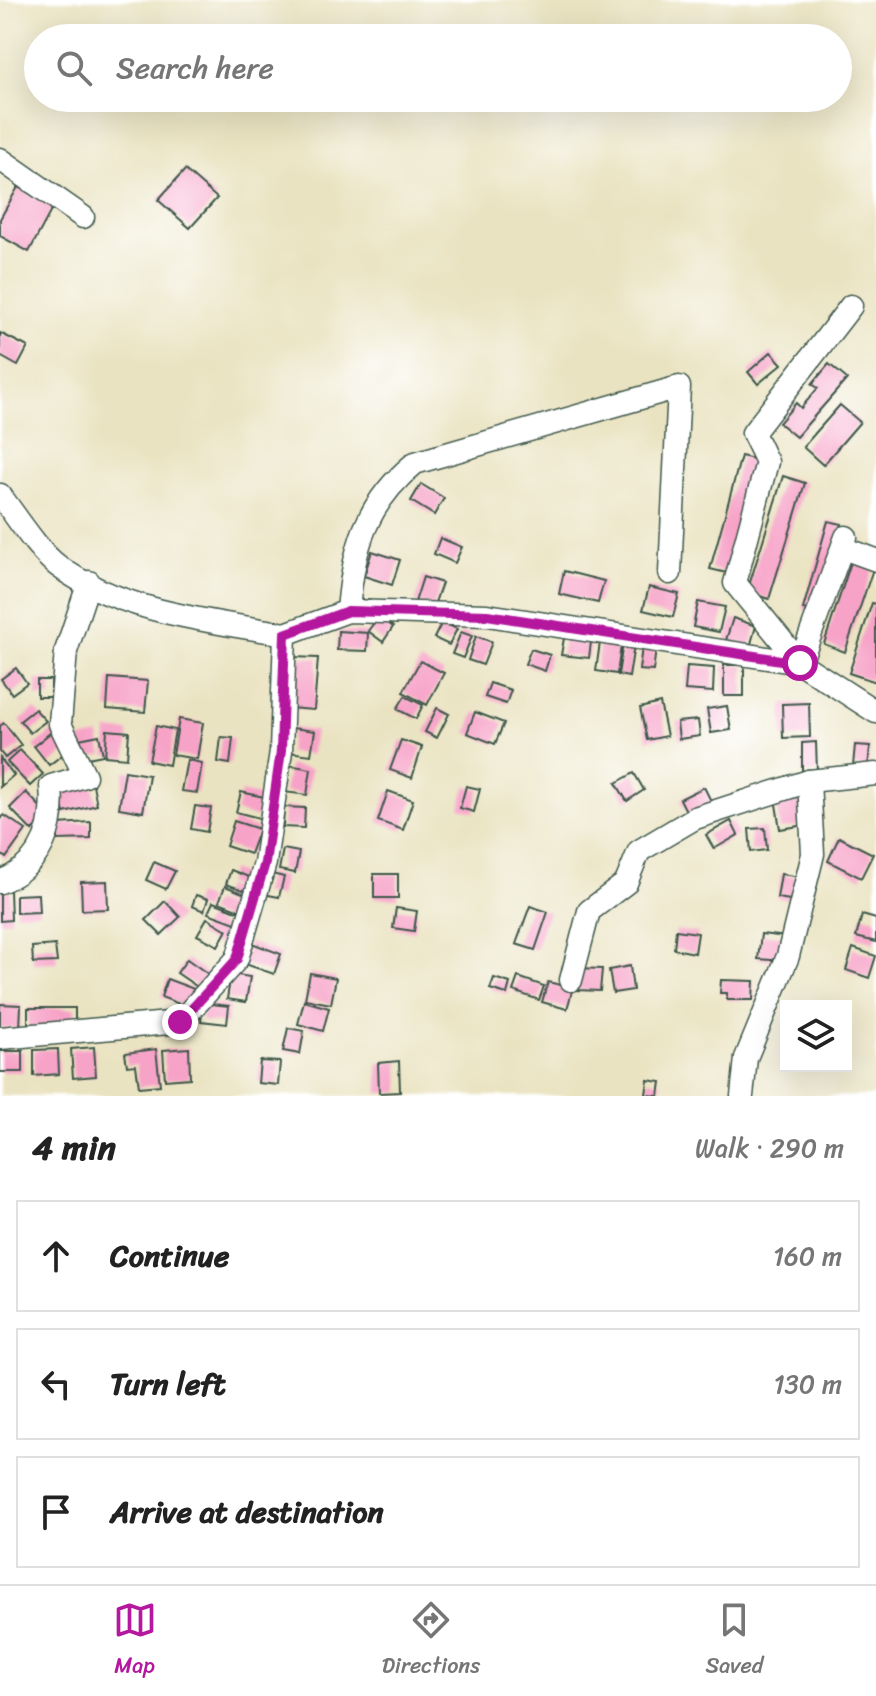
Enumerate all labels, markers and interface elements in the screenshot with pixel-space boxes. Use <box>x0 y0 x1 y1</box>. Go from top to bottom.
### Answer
search box <box>24 24 852 112</box>
text: Search here <box>116 41 274 95</box>
icon: search <box>52 46 96 90</box>
route start <box>782 645 818 681</box>
map controls <box>780 1000 852 1072</box>
button: layers <box>780 1000 852 1072</box>
route end <box>162 1004 198 1040</box>
text: 4 min <box>32 1118 116 1178</box>
text: Walk · 290 m <box>695 1125 844 1171</box>
text: Continue <box>110 1229 229 1283</box>
text: 160 m <box>773 1233 842 1279</box>
icon: ahead <box>34 1234 78 1278</box>
text: Turn left <box>110 1357 226 1411</box>
text: 130 m <box>773 1361 842 1407</box>
icon: left <box>34 1362 78 1406</box>
text: Arrive at destination <box>110 1485 384 1539</box>
icon: arrive <box>34 1490 78 1534</box>
tab: Map <box>113 1598 157 1685</box>
tab: Directions <box>382 1598 480 1685</box>
tab: Saved <box>705 1598 763 1685</box>

